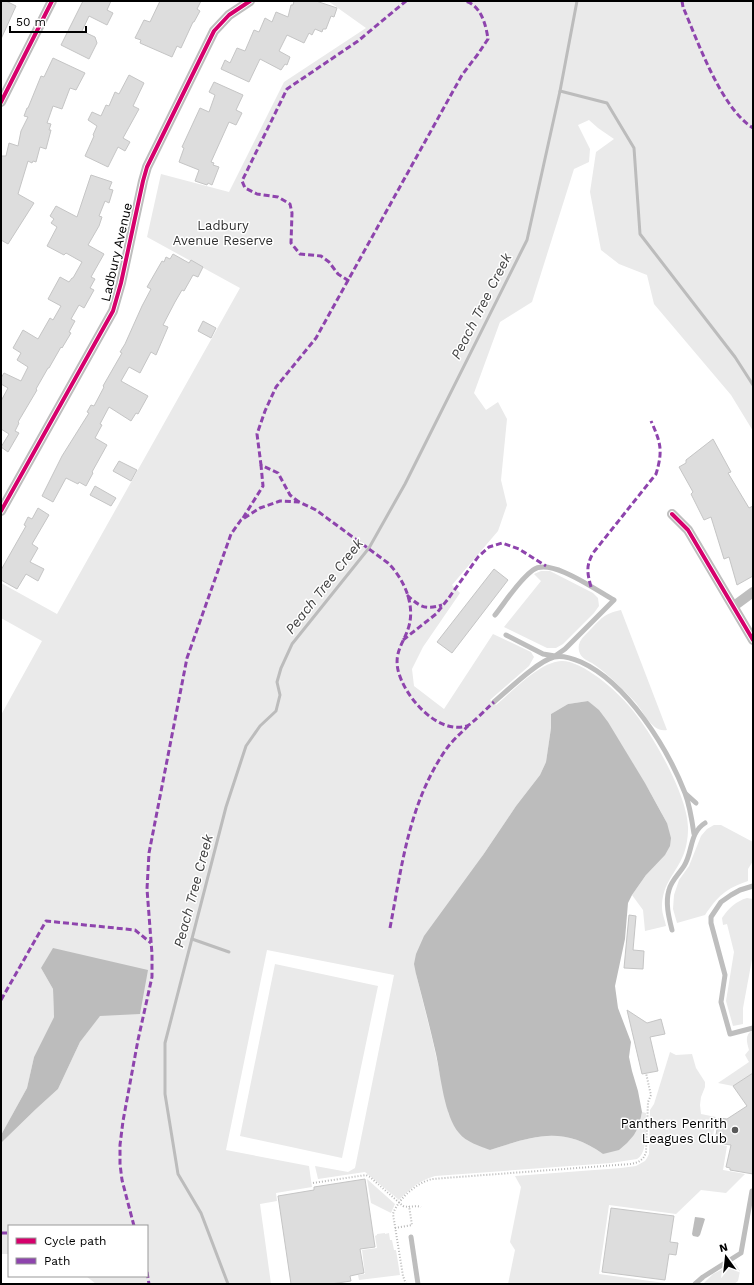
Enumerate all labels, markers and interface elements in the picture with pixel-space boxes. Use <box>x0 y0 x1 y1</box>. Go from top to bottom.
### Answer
scale bar <box>10 8 86 34</box>
text: 50 m <box>16 15 46 29</box>
street label: Ladbury Avenue <box>98 201 135 303</box>
park label: Ladbury Avenue Reserve <box>173 218 273 248</box>
water label: Peach Tree Creek <box>447 250 515 362</box>
water label: Peach Tree Creek <box>282 535 366 637</box>
water label: Peach Tree Creek <box>170 832 216 949</box>
place label: Panthers Penrith Leagues Club <box>621 1116 727 1146</box>
marker: Panthers Penrith Leagues Club <box>730 1125 740 1135</box>
legend <box>8 1225 148 1277</box>
text: Cycle path <box>44 1234 106 1248</box>
north arrow <box>706 1237 746 1277</box>
text: N <box>718 1240 729 1255</box>
text: Path <box>44 1254 70 1268</box>

